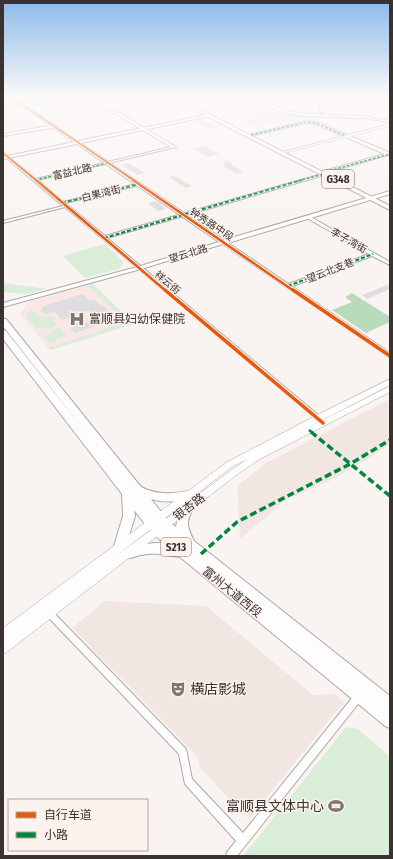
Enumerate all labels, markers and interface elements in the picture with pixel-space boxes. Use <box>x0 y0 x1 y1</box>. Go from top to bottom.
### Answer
street label: 富益北路 <box>51 162 93 182</box>
road number: G348 <box>322 170 354 188</box>
street label: 白果湾街 <box>80 183 122 205</box>
street label: 钟秀路中段 <box>187 206 236 244</box>
street label: 李子湾街 <box>328 226 369 256</box>
street label: 望云北路 <box>167 242 209 266</box>
street label: 望云北支巷 <box>305 256 356 285</box>
street label: 祥云街 <box>152 269 183 297</box>
hospital icon: 富顺县妇幼保健院 <box>68 310 86 328</box>
place label: 富顺县妇幼保健院 <box>89 312 185 326</box>
street label: 银杏路 <box>170 491 208 523</box>
road number: S213 <box>161 538 191 556</box>
street label: 富州大道西段 <box>200 564 264 620</box>
theatre icon: 横店影城 <box>169 680 187 698</box>
place label: 横店影城 <box>190 681 246 698</box>
sports icon: 富顺县文体中心 <box>327 797 345 815</box>
place label: 富顺县文体中心 <box>226 798 324 815</box>
legend <box>8 799 148 851</box>
text: 自行车道 <box>44 808 92 822</box>
text: 小路 <box>44 828 68 842</box>

